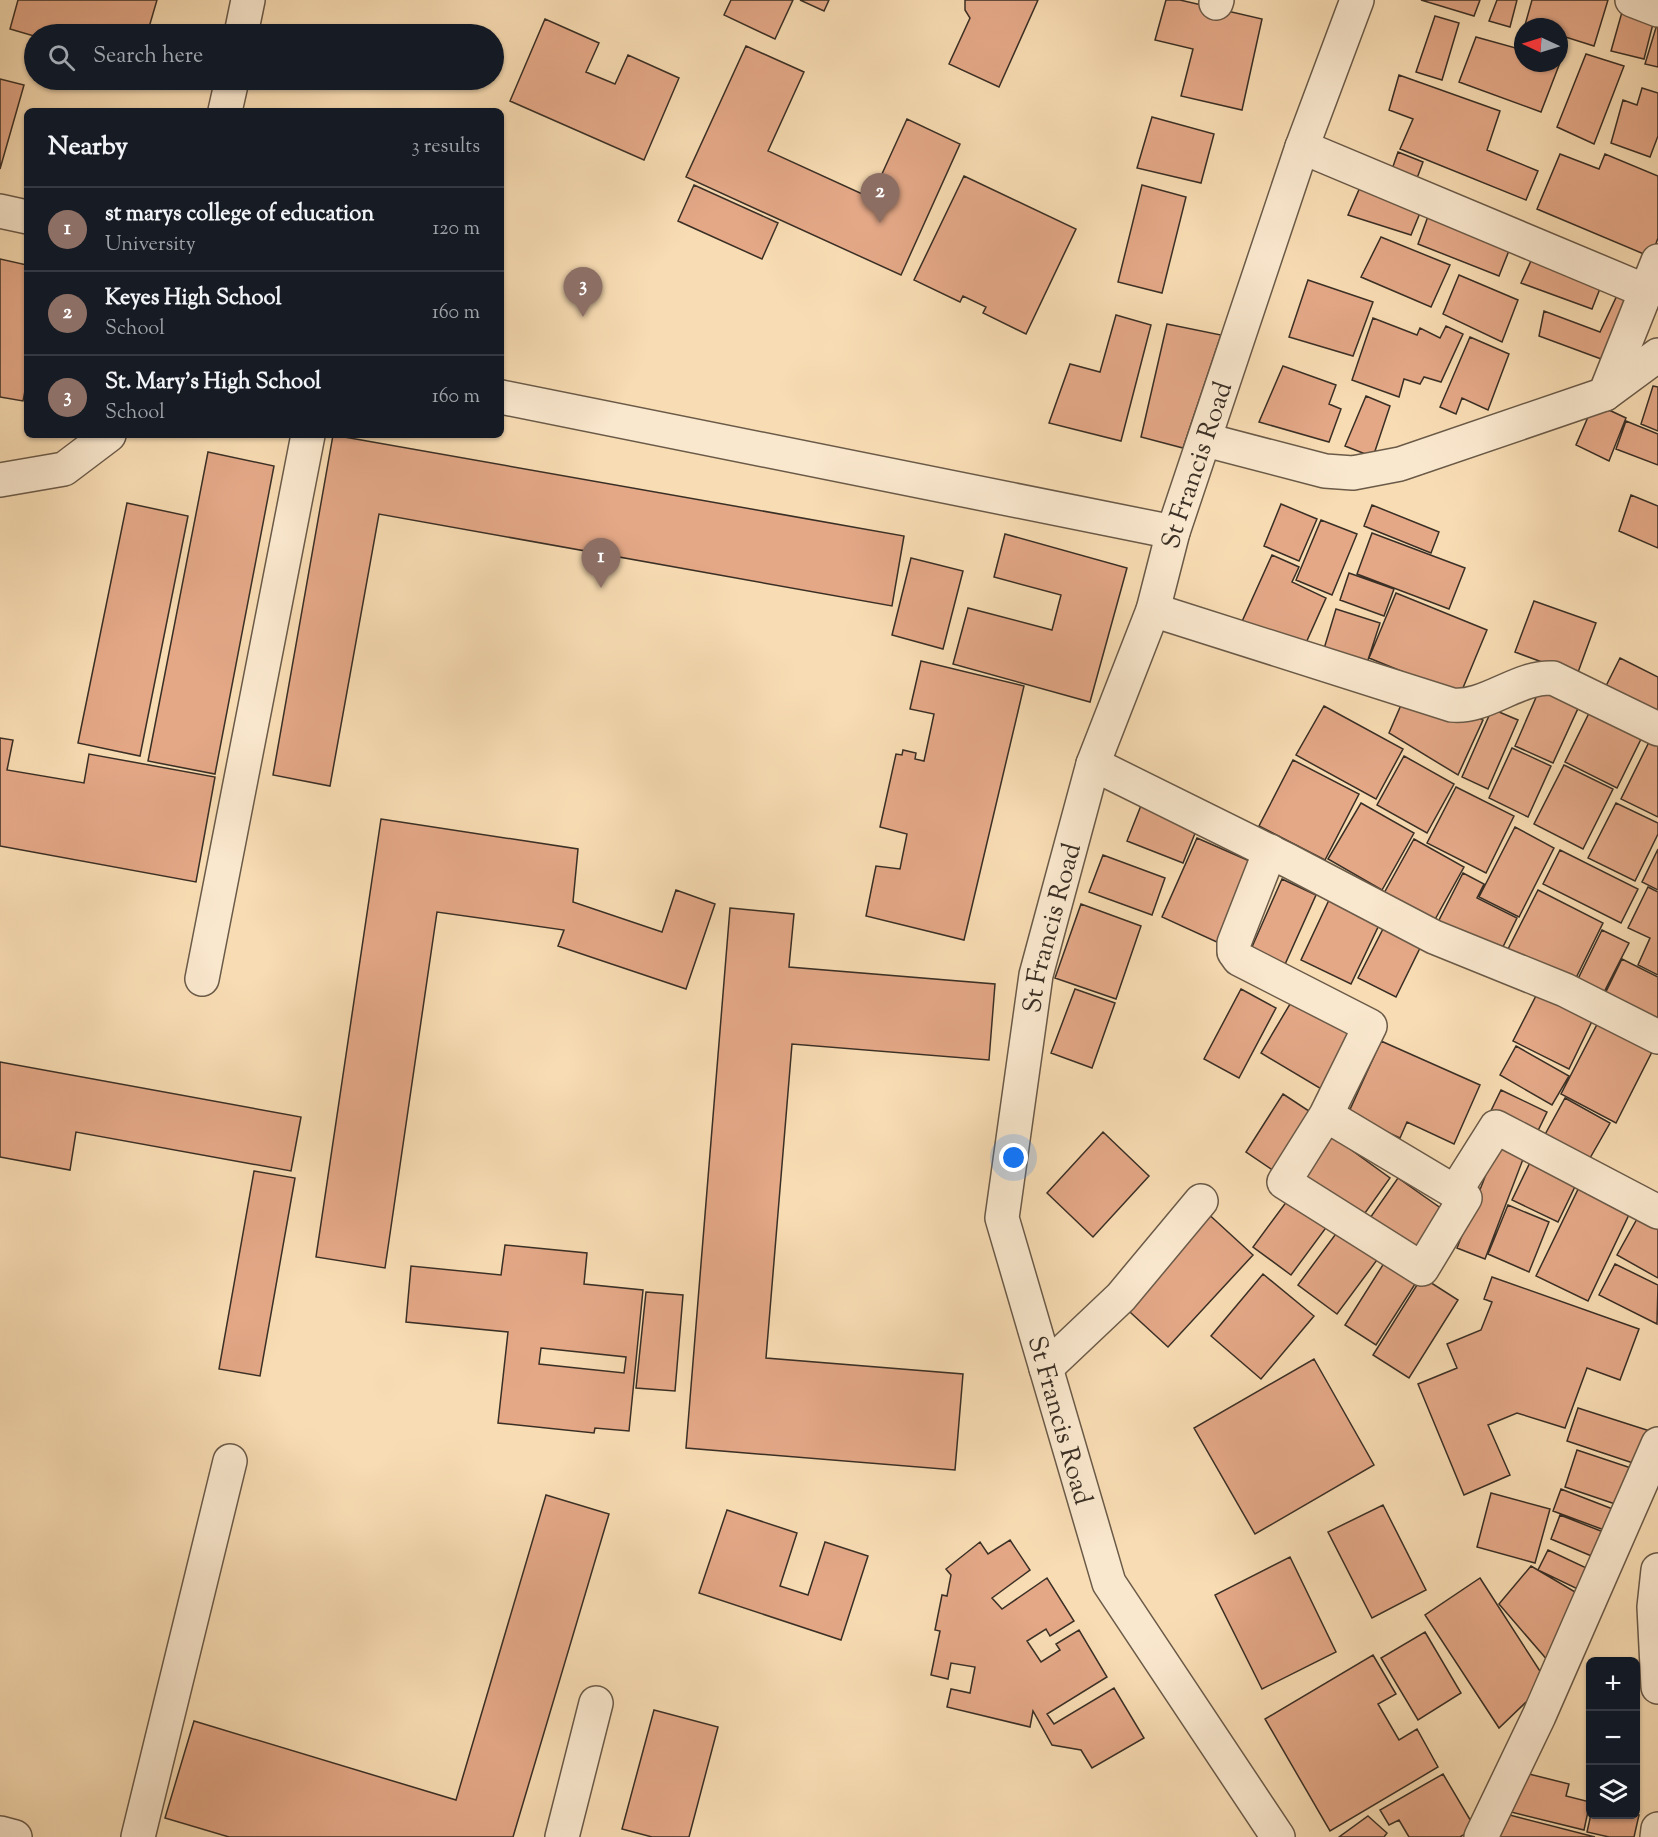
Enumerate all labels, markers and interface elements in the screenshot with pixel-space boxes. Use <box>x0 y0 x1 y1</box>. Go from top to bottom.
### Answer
north arrow <box>1514 18 1568 72</box>
search box <box>24 24 504 90</box>
icon: search <box>45 41 78 74</box>
text: Search here <box>93 41 203 73</box>
text: Nearby <box>48 129 128 166</box>
text: 3 results <box>411 133 480 162</box>
pin: 2 <box>860 174 900 223</box>
text: st marys college of education <box>105 199 374 231</box>
text: 1 <box>64 215 71 244</box>
text: 120 m <box>432 215 480 244</box>
text: University <box>105 231 196 260</box>
pin: 3 <box>564 268 602 317</box>
text: Keyes High School <box>105 283 282 315</box>
text: 2 <box>63 299 72 328</box>
text: 160 m <box>432 299 480 328</box>
text: School <box>105 315 165 344</box>
text: St. Mary's High School <box>105 367 321 399</box>
street label: St Francis Road <box>1153 377 1243 553</box>
text: 3 <box>63 383 72 412</box>
text: 160 m <box>432 383 480 412</box>
text: School <box>105 399 165 428</box>
pin: 1 <box>582 538 620 588</box>
street label: St Francis Road <box>1015 839 1092 1015</box>
your location <box>999 1143 1028 1172</box>
street label: St Francis Road <box>1017 1332 1100 1510</box>
map controls <box>1586 1657 1640 1819</box>
button: + <box>1586 1657 1640 1711</box>
button: − <box>1586 1711 1640 1765</box>
button: layers <box>1586 1765 1640 1819</box>

